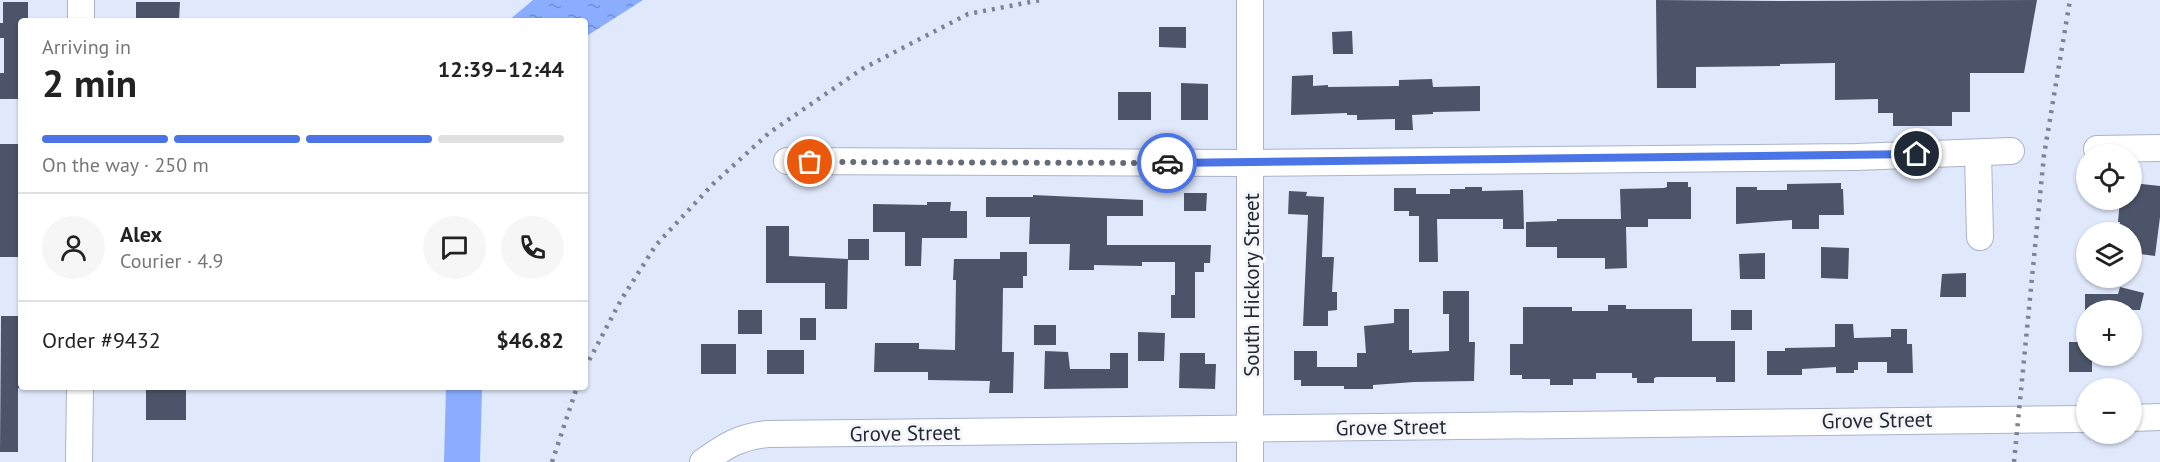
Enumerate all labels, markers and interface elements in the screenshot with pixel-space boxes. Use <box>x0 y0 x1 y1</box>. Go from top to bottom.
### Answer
text: Arriving in <box>42 34 131 60</box>
text: 12:39–12:44 <box>438 55 564 83</box>
text: 2 min <box>42 57 137 108</box>
pin <box>1891 128 1942 179</box>
courier <box>1137 133 1197 193</box>
pin <box>784 136 835 187</box>
icon: home <box>1900 137 1933 170</box>
map controls <box>2076 144 2142 444</box>
button: locate <box>2076 144 2142 210</box>
icon: bag <box>793 145 826 178</box>
icon: car <box>1151 147 1184 180</box>
text: On the way · 250 m <box>42 152 209 178</box>
street label: South Hickory Street <box>1238 193 1265 377</box>
button: person <box>42 216 105 279</box>
button: chat <box>423 216 486 279</box>
button: phone <box>501 216 564 279</box>
text: Alex <box>120 220 162 248</box>
button: layers <box>2076 222 2142 288</box>
text: Courier · 4.9 <box>120 248 223 274</box>
button: + <box>2076 300 2142 366</box>
text: Order #9432 <box>42 326 161 354</box>
text: $46.82 <box>496 326 564 354</box>
button: − <box>2076 378 2142 444</box>
street label: Grove Street <box>1821 406 1933 434</box>
street label: Grove Street <box>1335 413 1447 441</box>
street label: Grove Street <box>849 419 961 447</box>

